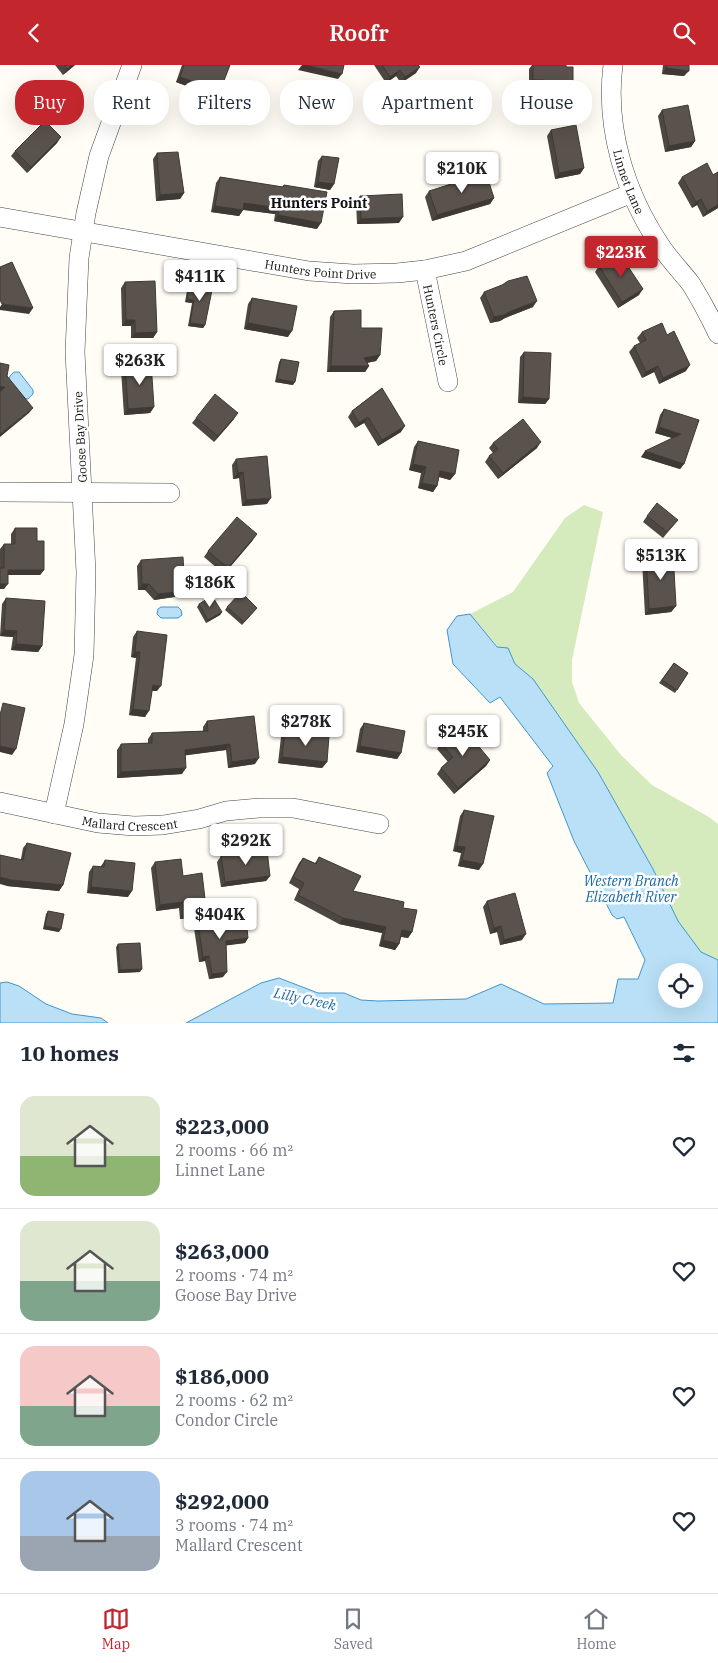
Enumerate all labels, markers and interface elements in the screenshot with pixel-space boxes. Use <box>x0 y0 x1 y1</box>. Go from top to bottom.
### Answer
text: Roofr <box>329 18 389 47</box>
icon: back <box>20 19 48 47</box>
icon: search <box>670 19 698 47</box>
chip: Buy <box>15 80 84 125</box>
chip: Rent <box>94 80 169 125</box>
chip: Filters <box>179 80 270 125</box>
chip: New <box>280 80 353 125</box>
chip: Apartment <box>363 80 492 125</box>
chip: House <box>502 80 592 125</box>
street label: Linnet Lane <box>611 148 648 216</box>
pin: $210K <box>427 151 497 194</box>
text: $210K <box>437 158 487 178</box>
district label: Hunters Point <box>271 194 367 212</box>
pin: $223K <box>586 235 656 278</box>
text: $223K <box>596 242 646 262</box>
street label: Hunters Point Drive <box>264 256 376 282</box>
pin: $411K <box>165 259 235 302</box>
text: $411K <box>175 266 225 286</box>
street label: Hunters Circle <box>421 283 452 367</box>
pin: $263K <box>105 343 175 386</box>
text: $263K <box>115 350 165 370</box>
street label: Goose Bay Drive <box>70 391 90 483</box>
pin: $513K <box>626 539 696 581</box>
text: $513K <box>636 545 686 565</box>
pin: $186K <box>175 565 245 608</box>
text: $186K <box>185 572 235 592</box>
pin: $278K <box>271 705 341 747</box>
text: $278K <box>281 711 331 731</box>
pin: $245K <box>428 715 498 757</box>
text: $245K <box>438 721 488 741</box>
street label: Mallard Crescent <box>81 812 179 834</box>
pin: $292K <box>211 823 281 866</box>
text: $292K <box>221 830 271 850</box>
water label: Western Branch Elizabeth River <box>583 872 679 906</box>
pin: $404K <box>185 897 255 940</box>
text: $404K <box>195 904 245 924</box>
map controls <box>658 963 703 1008</box>
button: locate <box>658 963 703 1008</box>
water label: Lilly Creek <box>271 983 338 1014</box>
text: 10 homes <box>20 1039 119 1067</box>
icon: filters <box>670 1039 698 1067</box>
text: $223,000 <box>175 1112 269 1140</box>
icon: home <box>60 1116 120 1176</box>
icon: heart <box>670 1132 698 1160</box>
text: 2 rooms · 66 m² <box>175 1140 293 1160</box>
text: Linnet Lane <box>175 1160 265 1180</box>
text: $263,000 <box>175 1237 269 1265</box>
icon: home <box>60 1241 120 1301</box>
icon: heart <box>670 1257 698 1285</box>
text: 2 rooms · 74 m² <box>175 1265 293 1285</box>
text: Goose Bay Drive <box>175 1285 297 1305</box>
text: $186,000 <box>175 1362 269 1390</box>
icon: home <box>60 1366 120 1426</box>
icon: heart <box>670 1382 698 1410</box>
text: 2 rooms · 62 m² <box>175 1390 293 1410</box>
text: Condor Circle <box>175 1410 278 1430</box>
text: $292,000 <box>175 1487 269 1515</box>
icon: home <box>60 1491 120 1551</box>
icon: heart <box>670 1507 698 1535</box>
text: 3 rooms · 74 m² <box>175 1515 293 1535</box>
text: Mallard Crescent <box>175 1535 303 1555</box>
tab: Map <box>102 1605 130 1653</box>
tab: Saved <box>334 1605 373 1653</box>
tab: Home <box>576 1605 616 1653</box>

